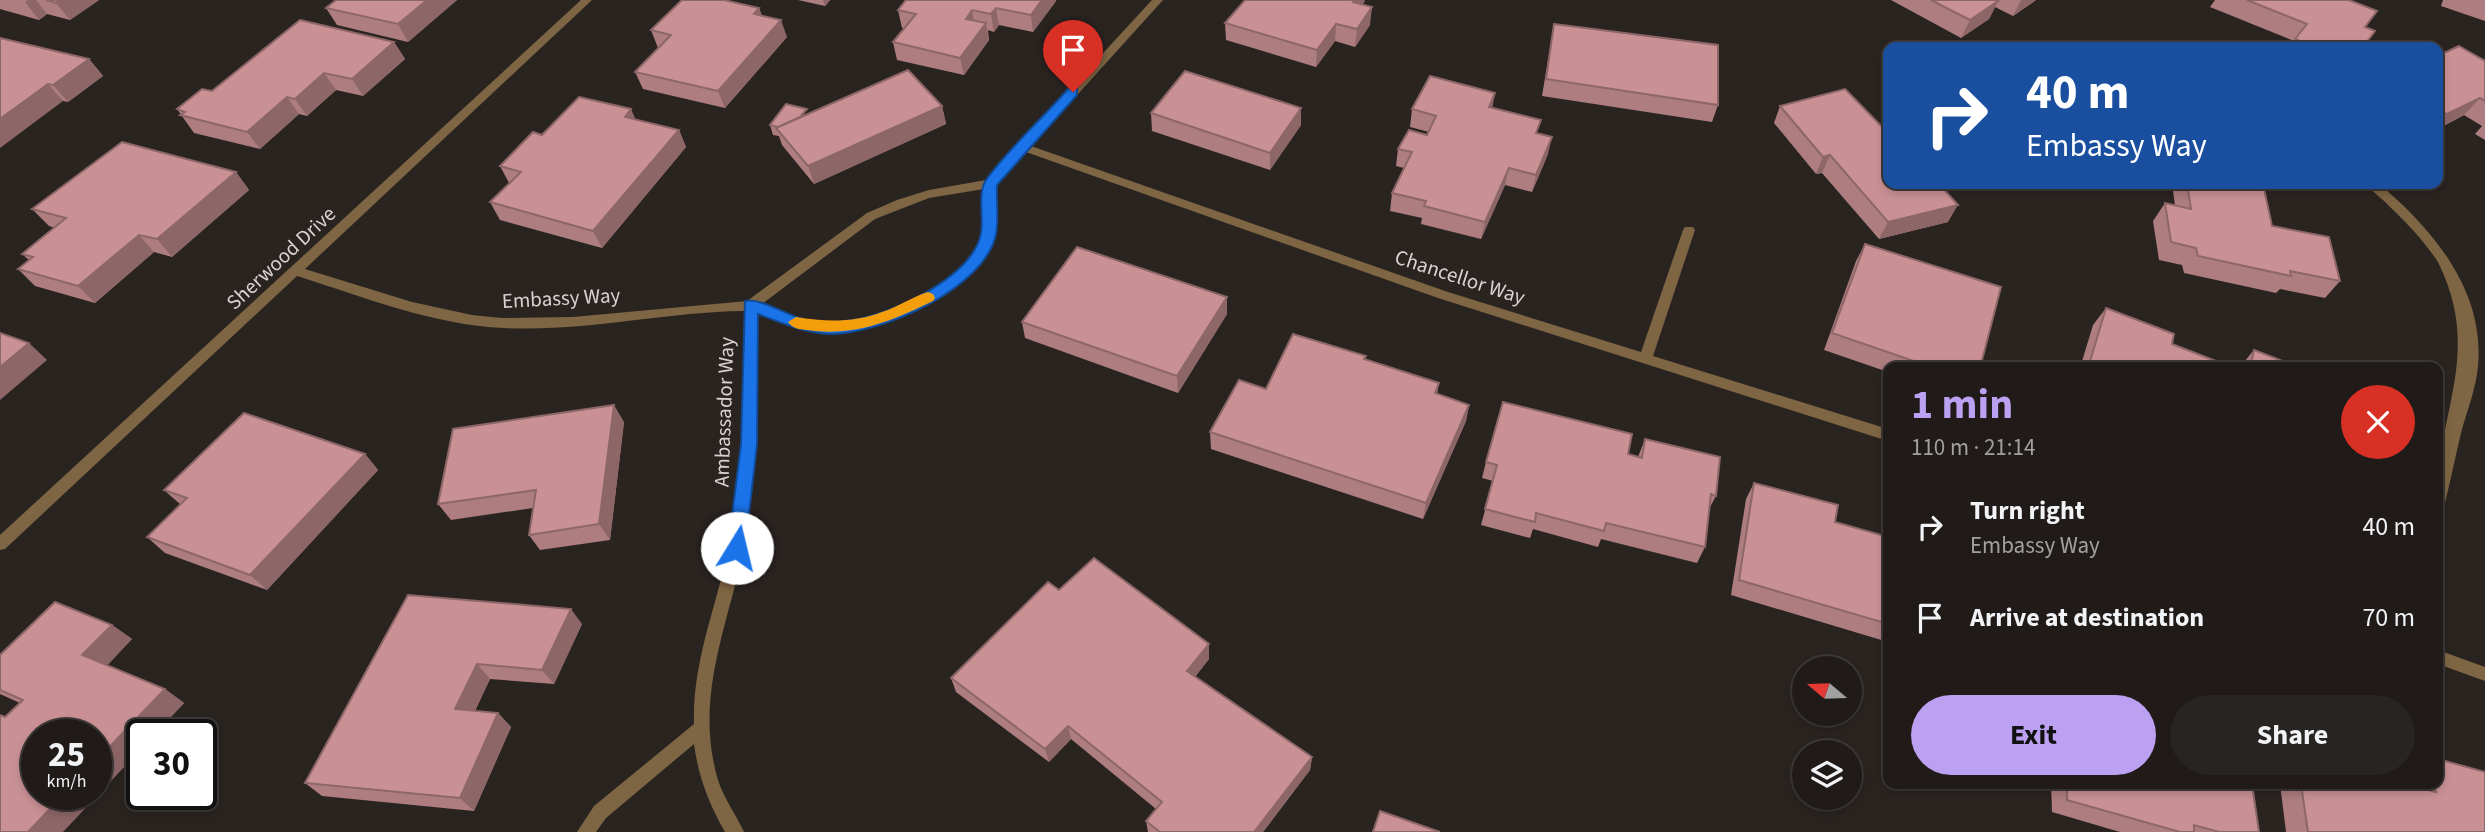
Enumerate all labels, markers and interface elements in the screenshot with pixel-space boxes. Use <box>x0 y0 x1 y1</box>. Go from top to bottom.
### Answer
pin <box>1043 20 1103 92</box>
icon: arrive <box>1054 31 1092 69</box>
text: 40 m <box>2026 58 2130 128</box>
icon: right <box>1911 70 2002 161</box>
text: Embassy Way <box>2026 123 2207 169</box>
street label: Sherwood Drive <box>220 199 342 317</box>
street label: Chancellor Way <box>1391 242 1529 312</box>
street label: Embassy Way <box>501 280 621 316</box>
street label: Ambassador Way <box>706 336 742 487</box>
text: 1 min <box>1911 375 2013 435</box>
button: close <box>2341 385 2415 459</box>
text: 110 m · 21:14 <box>1911 431 2035 464</box>
text: Turn right <box>1970 492 2085 529</box>
icon: right <box>1911 508 1949 546</box>
text: 40 m <box>2362 508 2415 545</box>
position arrow <box>700 511 774 585</box>
text: Embassy Way <box>1970 529 2100 562</box>
icon: arrive <box>1911 599 1949 637</box>
text: Arrive at destination <box>1970 599 2204 636</box>
text: 70 m <box>2362 599 2415 636</box>
north arrow <box>1792 656 1862 726</box>
map controls <box>1792 656 1862 810</box>
button: Exit <box>1911 695 2156 775</box>
button: Share <box>2170 695 2415 775</box>
speed limit sign: 30 <box>126 719 217 810</box>
text: 25 <box>48 730 85 780</box>
button: layers <box>1792 740 1862 810</box>
text: km/h <box>47 769 86 794</box>

